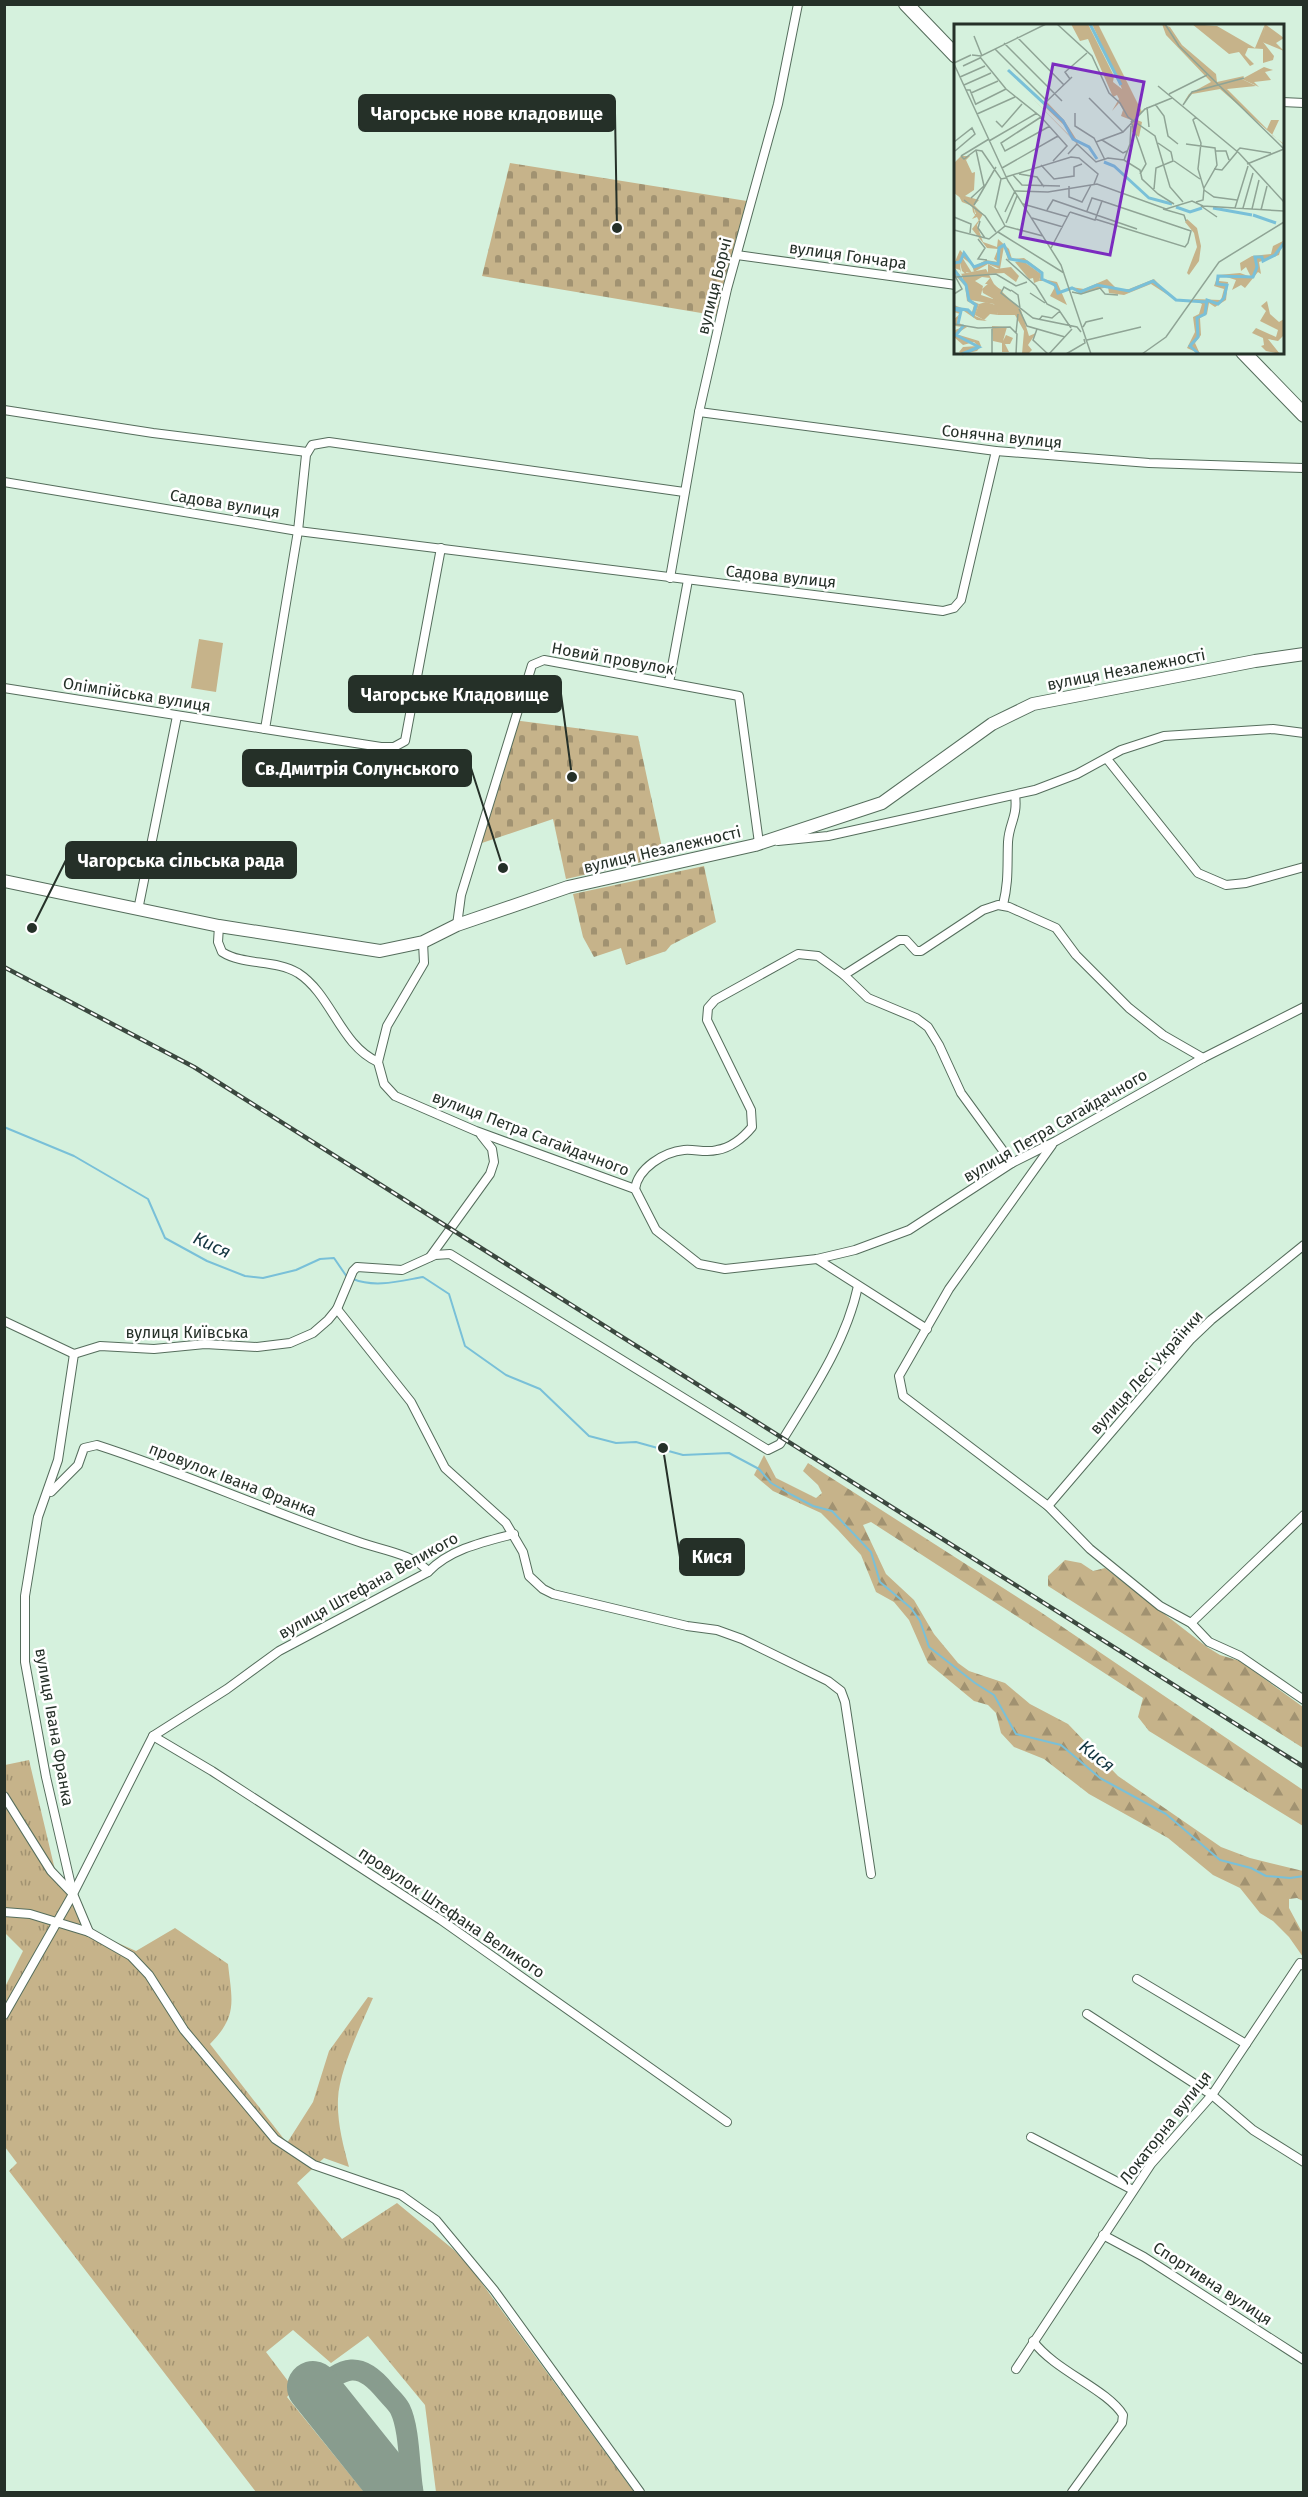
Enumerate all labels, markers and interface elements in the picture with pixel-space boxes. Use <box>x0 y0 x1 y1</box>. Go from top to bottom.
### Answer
inset map <box>954 24 1284 354</box>
callout: Чагорське нове кладовище <box>359 95 615 131</box>
text: Чагорське нове кладовище <box>371 103 603 125</box>
street label: вулиця Борчі <box>693 236 736 337</box>
street label: вулиця Гончара <box>788 238 908 273</box>
street label: Сонячна вулиця <box>941 421 1063 452</box>
street label: Садова вулиця <box>169 485 281 522</box>
street label: Садова вулиця <box>725 561 837 592</box>
street label: Новий провулок <box>550 638 676 679</box>
street label: вулиця Незалежності <box>1045 645 1207 694</box>
street label: Олімпійська вулиця <box>62 673 212 716</box>
callout: Чагорське Кладовище <box>349 676 561 712</box>
text: Чагорське Кладовище <box>361 684 549 706</box>
callout: Св.Дмитрія Солунського <box>243 750 471 786</box>
text: Св.Дмитрія Солунського <box>255 758 459 780</box>
street label: вулиця Незалежності <box>582 822 743 877</box>
callout: Чагорська сільська рада <box>66 842 296 878</box>
text: Чагорська сільська рада <box>78 850 284 872</box>
street label: вулиця Петра Сагайдачного <box>960 1065 1151 1186</box>
street label: вулиця Петра Сагайдачного <box>430 1087 632 1180</box>
water label: Кися <box>190 1227 234 1263</box>
street label: вулиця Лесі Українки <box>1086 1307 1207 1438</box>
street label: вулиця Київська <box>126 1323 248 1342</box>
street label: провулок Івана Франка <box>146 1439 319 1520</box>
street label: вулиця Штефана Великого <box>275 1528 461 1643</box>
callout: Кися <box>680 1539 744 1575</box>
text: Кися <box>692 1546 732 1568</box>
street label: вулиця Івана Франка <box>31 1647 78 1807</box>
water label: Кися <box>1075 1735 1119 1777</box>
street label: провулок Штефана Великого <box>355 1843 549 1982</box>
street label: Локаторна вулиця <box>1115 2067 1215 2187</box>
street label: Спортивна вулиця <box>1150 2238 1276 2329</box>

